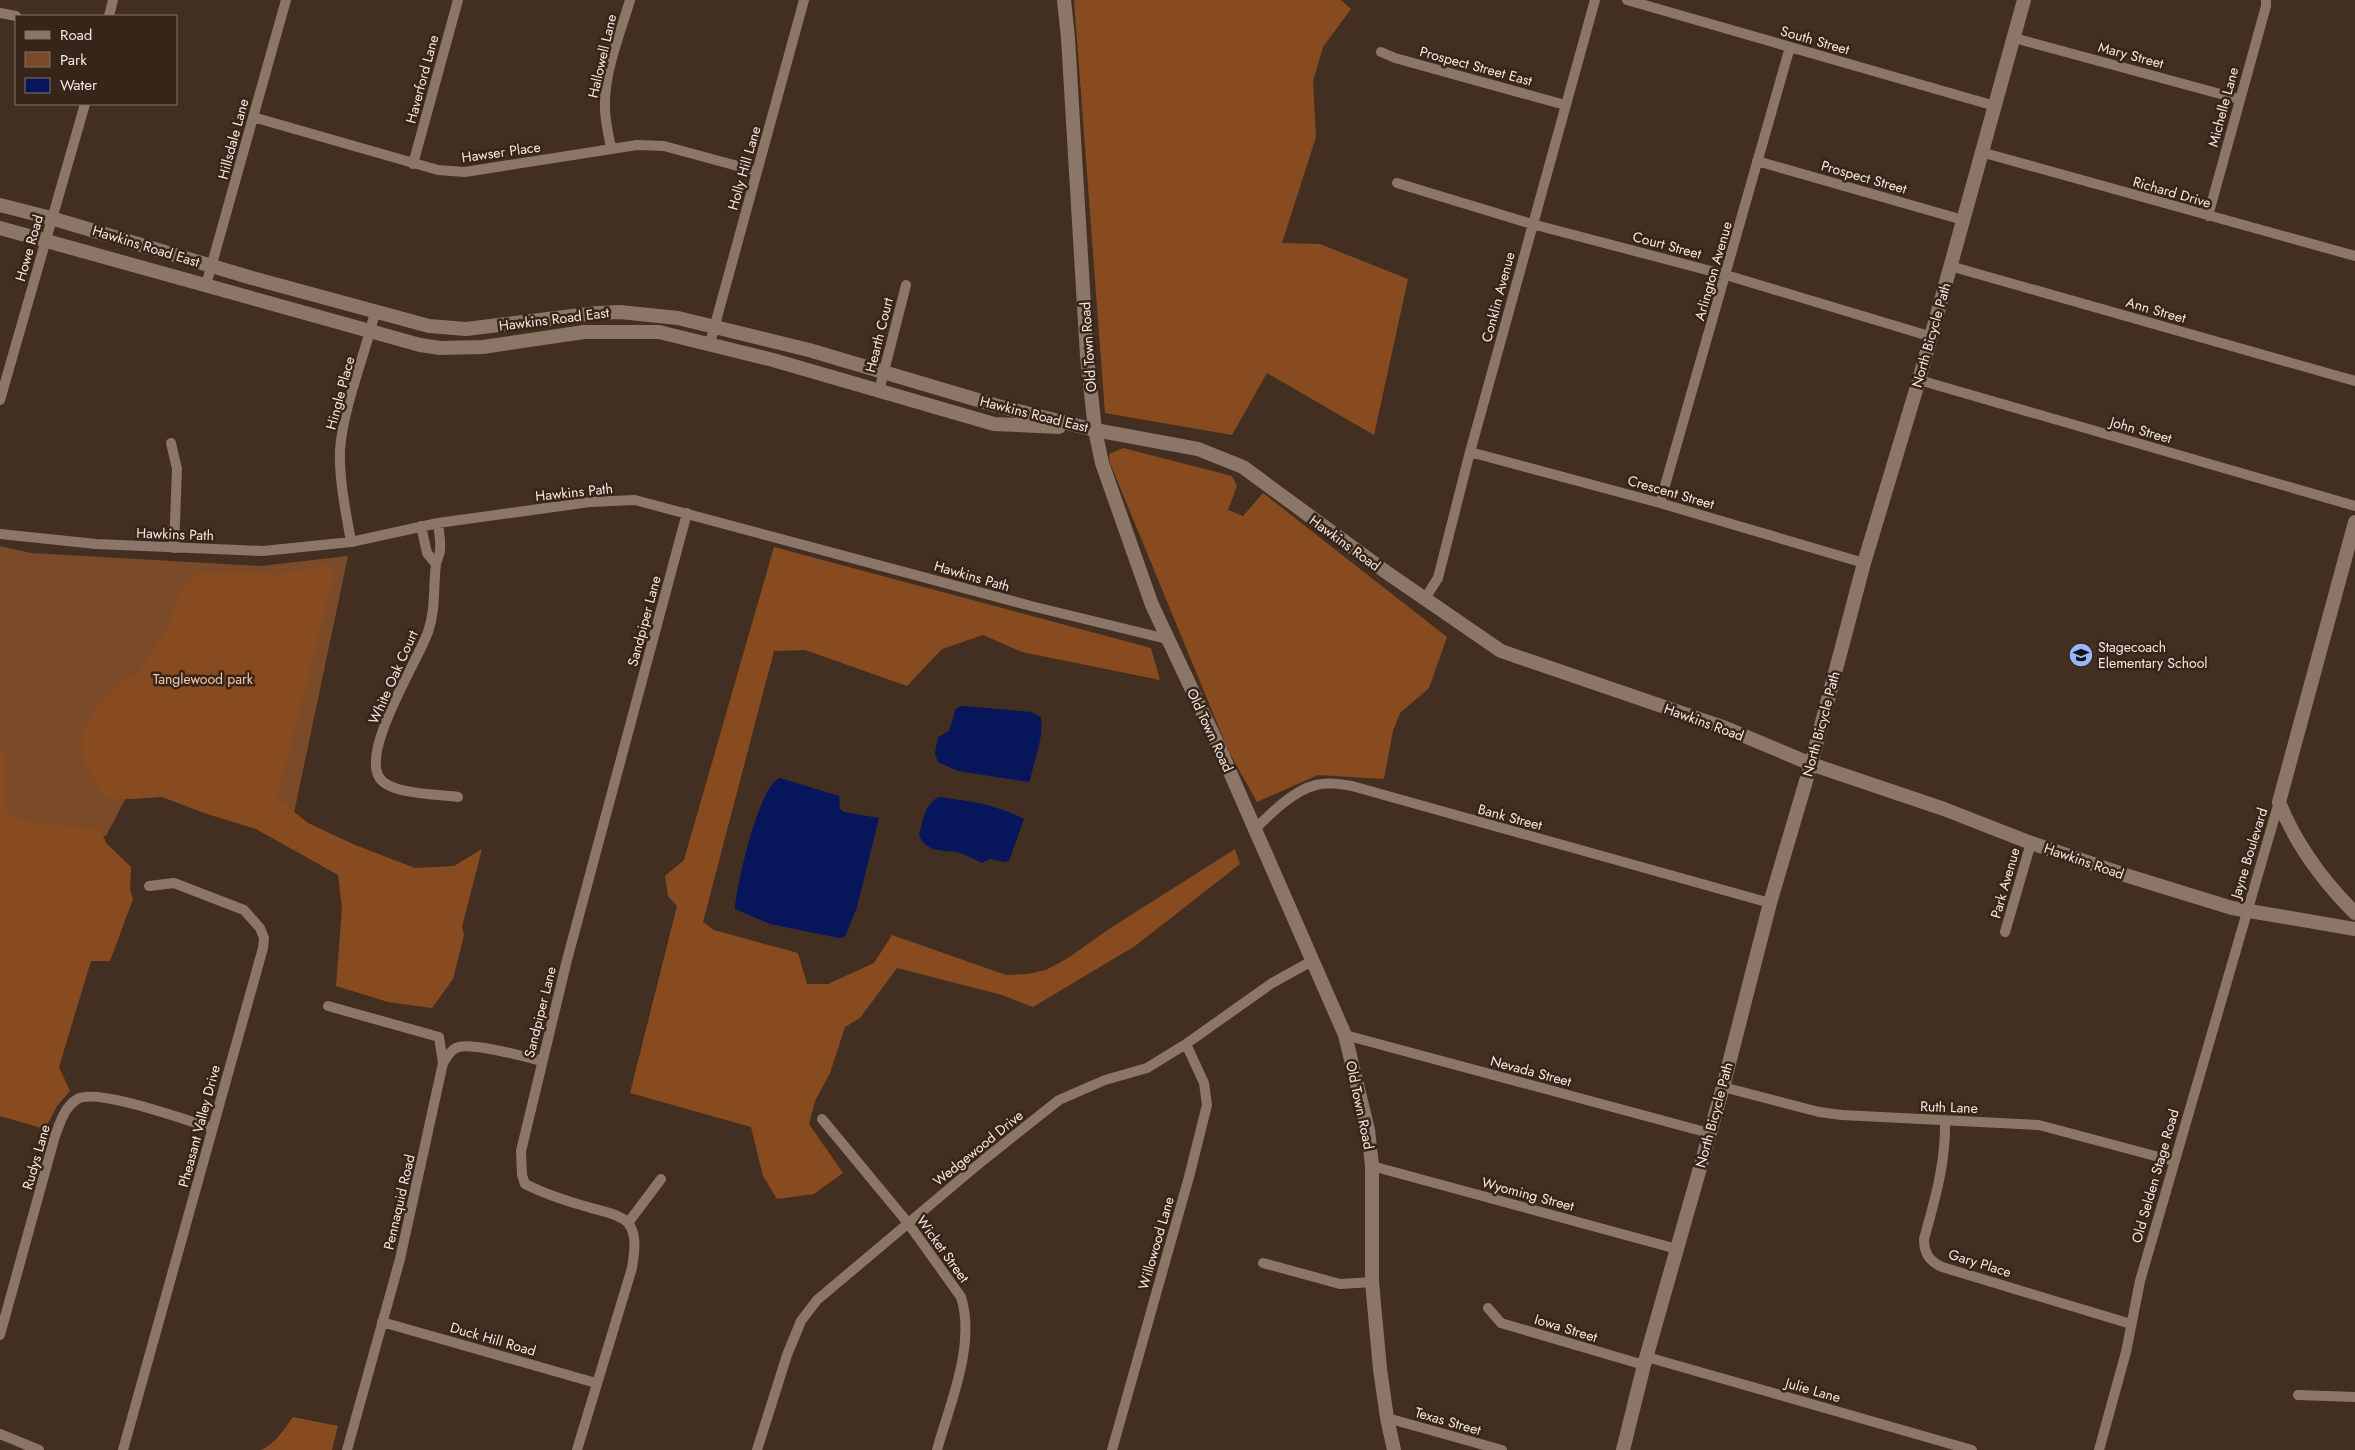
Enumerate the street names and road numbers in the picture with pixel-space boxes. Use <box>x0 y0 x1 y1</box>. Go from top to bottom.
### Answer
street label: Hallowell Lane <box>583 12 621 100</box>
street label: South Street <box>1778 21 1852 60</box>
street label: Haverford Lane <box>401 33 443 125</box>
street label: Mary Street <box>2096 37 2167 74</box>
street label: Prospect Street East <box>1418 41 1535 91</box>
street label: Michelle Lane <box>2203 65 2243 149</box>
street label: Hillsdale Lane <box>213 96 253 182</box>
street label: Holly Hill Lane <box>722 124 766 212</box>
street label: Hawser Place <box>460 137 542 167</box>
street label: Prospect Street <box>1819 155 1910 199</box>
street label: Richard Drive <box>2131 171 2213 213</box>
street label: Howe Road <box>10 212 48 284</box>
street label: Arlington Avenue <box>1689 219 1737 323</box>
street label: Hawkins Road East <box>90 220 203 272</box>
street label: Court Street <box>1630 226 1704 264</box>
street label: Conklin Avenue <box>1476 250 1520 344</box>
street label: North Bicycle Path <box>1906 280 1956 390</box>
street label: Ann Street <box>2124 292 2189 328</box>
street label: Hearth Court <box>860 295 898 374</box>
street label: Old Town Road <box>1075 301 1101 393</box>
street label: Hawkins Road East <box>498 302 611 336</box>
street label: Hingle Place <box>321 354 359 432</box>
street label: Hawkins Road East <box>978 391 1091 437</box>
street label: John Street <box>2106 411 2175 449</box>
street label: Crescent Street <box>1625 470 1717 514</box>
street label: Hawkins Path <box>534 478 614 506</box>
street label: Hawkins Road <box>1305 510 1385 576</box>
street label: Hawkins Path <box>136 523 214 545</box>
street label: Hawkins Path <box>932 556 1012 596</box>
street label: Sandpiper Lane <box>622 573 666 669</box>
street label: White Oak Court <box>363 626 423 727</box>
street label: North Bicycle Path <box>1797 669 1845 779</box>
street label: Old Town Road <box>1182 685 1238 775</box>
street label: Hawkins Road <box>1661 698 1747 746</box>
street label: Bank Street <box>1476 799 1545 835</box>
street label: Jayne Boulevard <box>2225 805 2272 903</box>
street label: Hawkins Road <box>2041 838 2127 884</box>
street label: Park Avenue <box>1985 845 2025 921</box>
street label: Sandpiper Lane <box>519 964 561 1060</box>
street label: Nevada Street <box>1488 1051 1574 1092</box>
street label: Old Town Road <box>1341 1059 1379 1151</box>
street label: North Bicycle Path <box>1690 1060 1738 1170</box>
street label: Pheasant Valley Drive <box>173 1063 225 1189</box>
street label: Ruth Lane <box>1920 1096 1978 1118</box>
street label: Wedgewood Drive <box>929 1105 1027 1191</box>
street label: Old Selden Stage Road <box>2126 1107 2184 1245</box>
street label: Rudys Lane <box>17 1122 55 1192</box>
street label: Pennaquid Road <box>378 1152 420 1252</box>
street label: Wyoming Street <box>1480 1172 1577 1216</box>
street label: Willowood Lane <box>1133 1194 1179 1292</box>
street label: Wicket Street <box>912 1211 974 1287</box>
street label: Gary Place <box>1946 1244 2014 1282</box>
street label: Iowa Street <box>1532 1309 1600 1347</box>
street label: Duck Hill Road <box>448 1317 538 1361</box>
street label: Julie Lane <box>1781 1372 1843 1407</box>
street label: Texas Street <box>1413 1402 1484 1440</box>

